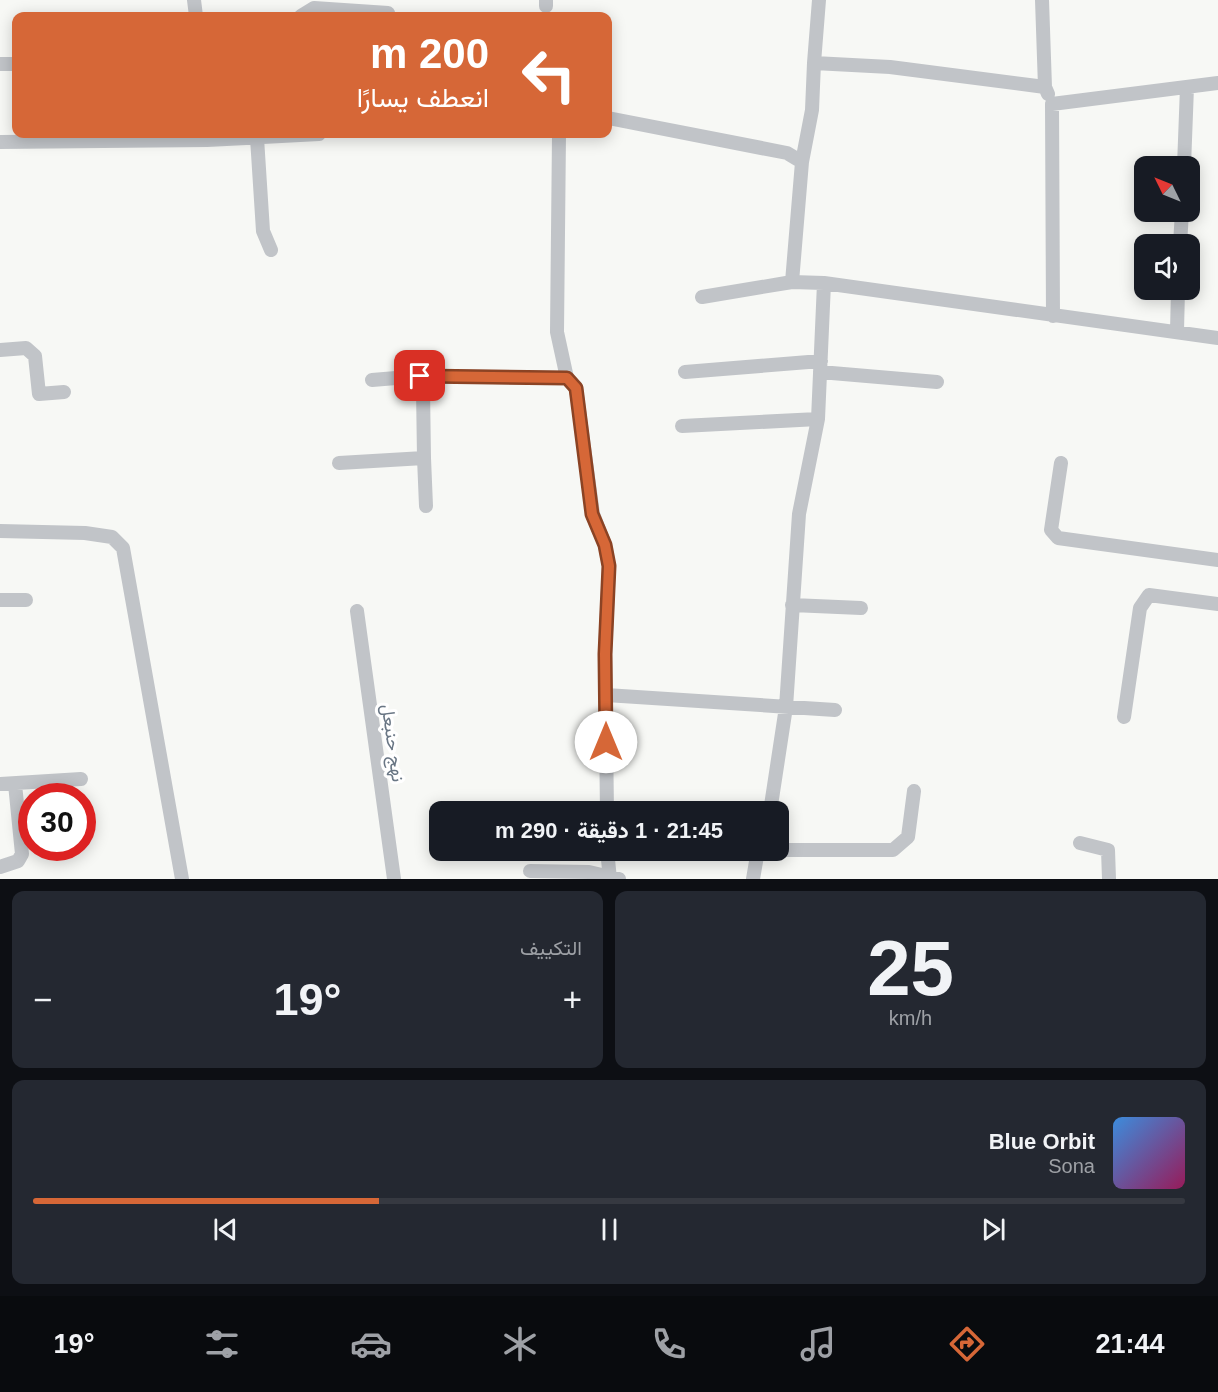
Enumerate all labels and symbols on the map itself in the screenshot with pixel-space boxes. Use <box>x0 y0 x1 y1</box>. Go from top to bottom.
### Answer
north arrow <box>1134 156 1200 222</box>
pin <box>394 350 445 401</box>
street label: نهج حنبعل <box>376 703 408 783</box>
position arrow <box>574 710 638 774</box>
speed limit sign: 30 <box>18 783 96 861</box>

